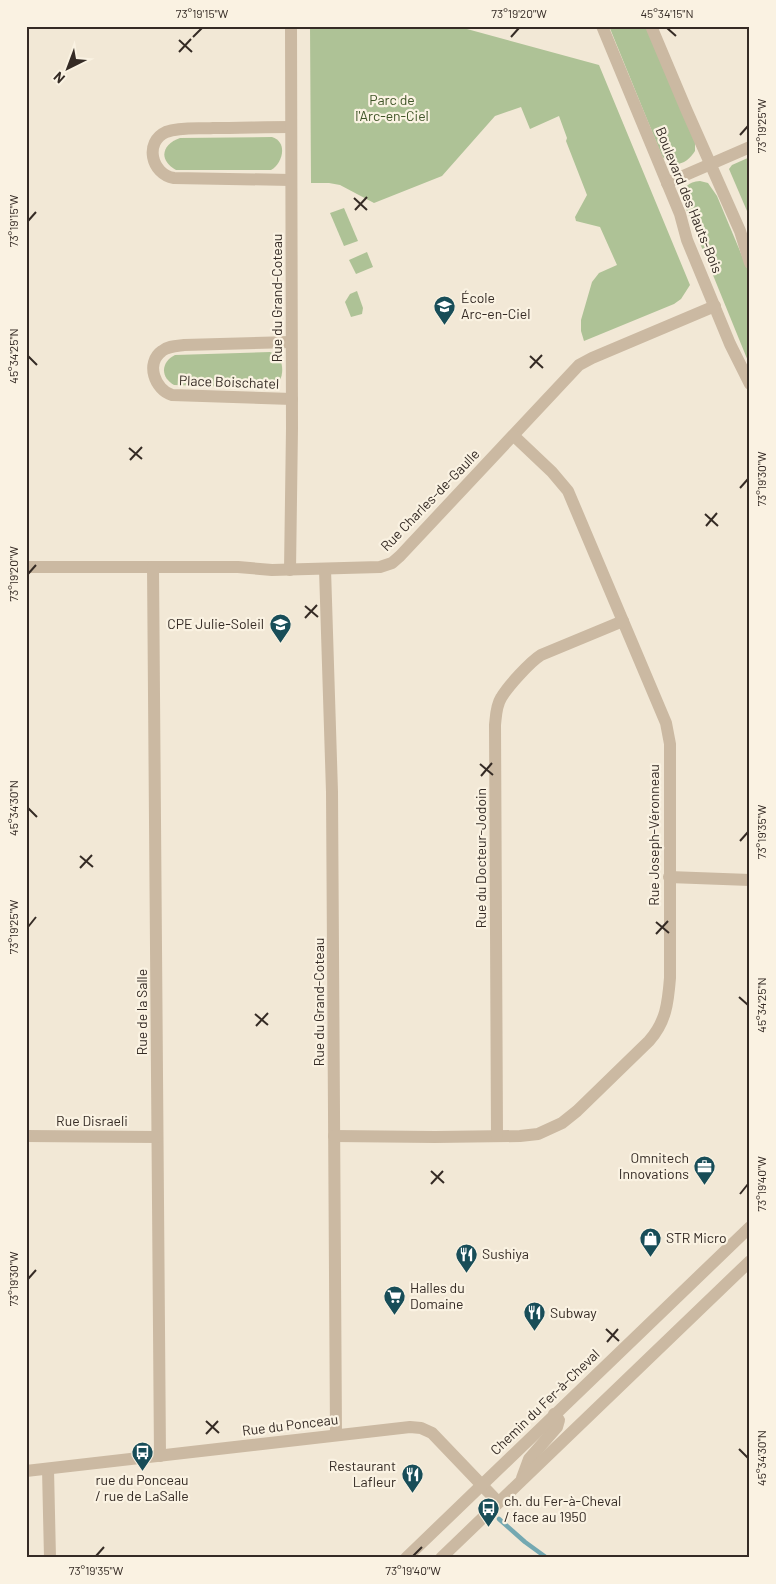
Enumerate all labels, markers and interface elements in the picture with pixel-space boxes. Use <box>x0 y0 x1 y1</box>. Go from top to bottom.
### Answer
text: 73°19'15"W <box>176 6 229 20</box>
text: 73°19'20"W <box>491 6 547 20</box>
text: 45°34'15"N <box>640 6 694 20</box>
north arrow <box>42 42 92 92</box>
text: N <box>50 69 68 87</box>
park label: Parc de l'Arc-en-Ciel <box>355 91 429 124</box>
text: 73°19'25"W <box>754 98 768 153</box>
street label: Boulevard des Hauts-Bois <box>652 124 727 276</box>
text: 73°19'15"W <box>6 194 20 247</box>
street label: Rue du Grand-Coteau <box>268 234 285 362</box>
place label: École Arc-en-Ciel <box>461 289 530 322</box>
school or university icon: École Arc-en-Ciel <box>433 294 457 325</box>
text: 45°34'25"N <box>6 328 20 384</box>
street label: Place Boischatel <box>179 371 279 392</box>
street label: Rue Charles-de-Gaulle <box>377 445 483 554</box>
text: 73°19'30"W <box>754 451 768 507</box>
text: 73°19'20"W <box>6 546 20 602</box>
school or university icon: CPE Julie-Soleil <box>268 612 292 643</box>
place label: CPE Julie-Soleil <box>167 615 264 632</box>
street label: Rue Joseph-Véronneau <box>645 764 662 906</box>
text: 45°34'30"N <box>6 780 20 836</box>
street label: Rue du Docteur-Jodoin <box>472 788 489 928</box>
text: 73°19'35"W <box>754 804 768 859</box>
text: 73°19'25"W <box>6 899 20 954</box>
street label: Rue du Grand-Coteau <box>310 938 327 1066</box>
street label: Rue de la Salle <box>133 969 150 1055</box>
text: 45°34'25"N <box>754 977 768 1033</box>
street label: Rue Disraeli <box>56 1112 128 1129</box>
place label: Omnitech Innovations <box>619 1149 689 1182</box>
office icon: Omnitech Innovations <box>693 1154 717 1185</box>
text: 73°19'40"W <box>754 1156 768 1212</box>
shop icon: STR Micro <box>638 1226 662 1257</box>
place label: STR Micro <box>666 1229 727 1246</box>
restaurant icon: Sushiya <box>454 1242 478 1273</box>
place label: Sushiya <box>482 1245 529 1262</box>
text: 73°19'30"W <box>6 1251 20 1307</box>
place label: Halles du Domaine <box>410 1279 465 1312</box>
supermarket icon: Halles du Domaine <box>382 1284 406 1315</box>
restaurant icon: Subway <box>522 1301 546 1332</box>
place label: Subway <box>550 1304 597 1321</box>
street label: Chemin du Fer-à-Cheval <box>487 1345 603 1458</box>
street label: Rue du Ponceau <box>241 1410 339 1439</box>
text: 45°34'30"N <box>754 1430 768 1486</box>
bus stop icon: rue du Ponceau / rue de LaSalle <box>130 1440 154 1471</box>
place label: Restaurant Lafleur <box>329 1457 396 1490</box>
restaurant icon: Restaurant Lafleur <box>400 1462 424 1493</box>
place label: rue du Ponceau / rue de LaSalle <box>95 1471 189 1504</box>
place label: ch. du Fer-à-Cheval / face au 1950 <box>504 1492 621 1525</box>
bus stop icon: ch. du Fer-à-Cheval / face au 1950 <box>476 1497 500 1528</box>
text: 73°19'35"W <box>69 1563 124 1577</box>
text: 73°19'40"W <box>385 1563 441 1577</box>

